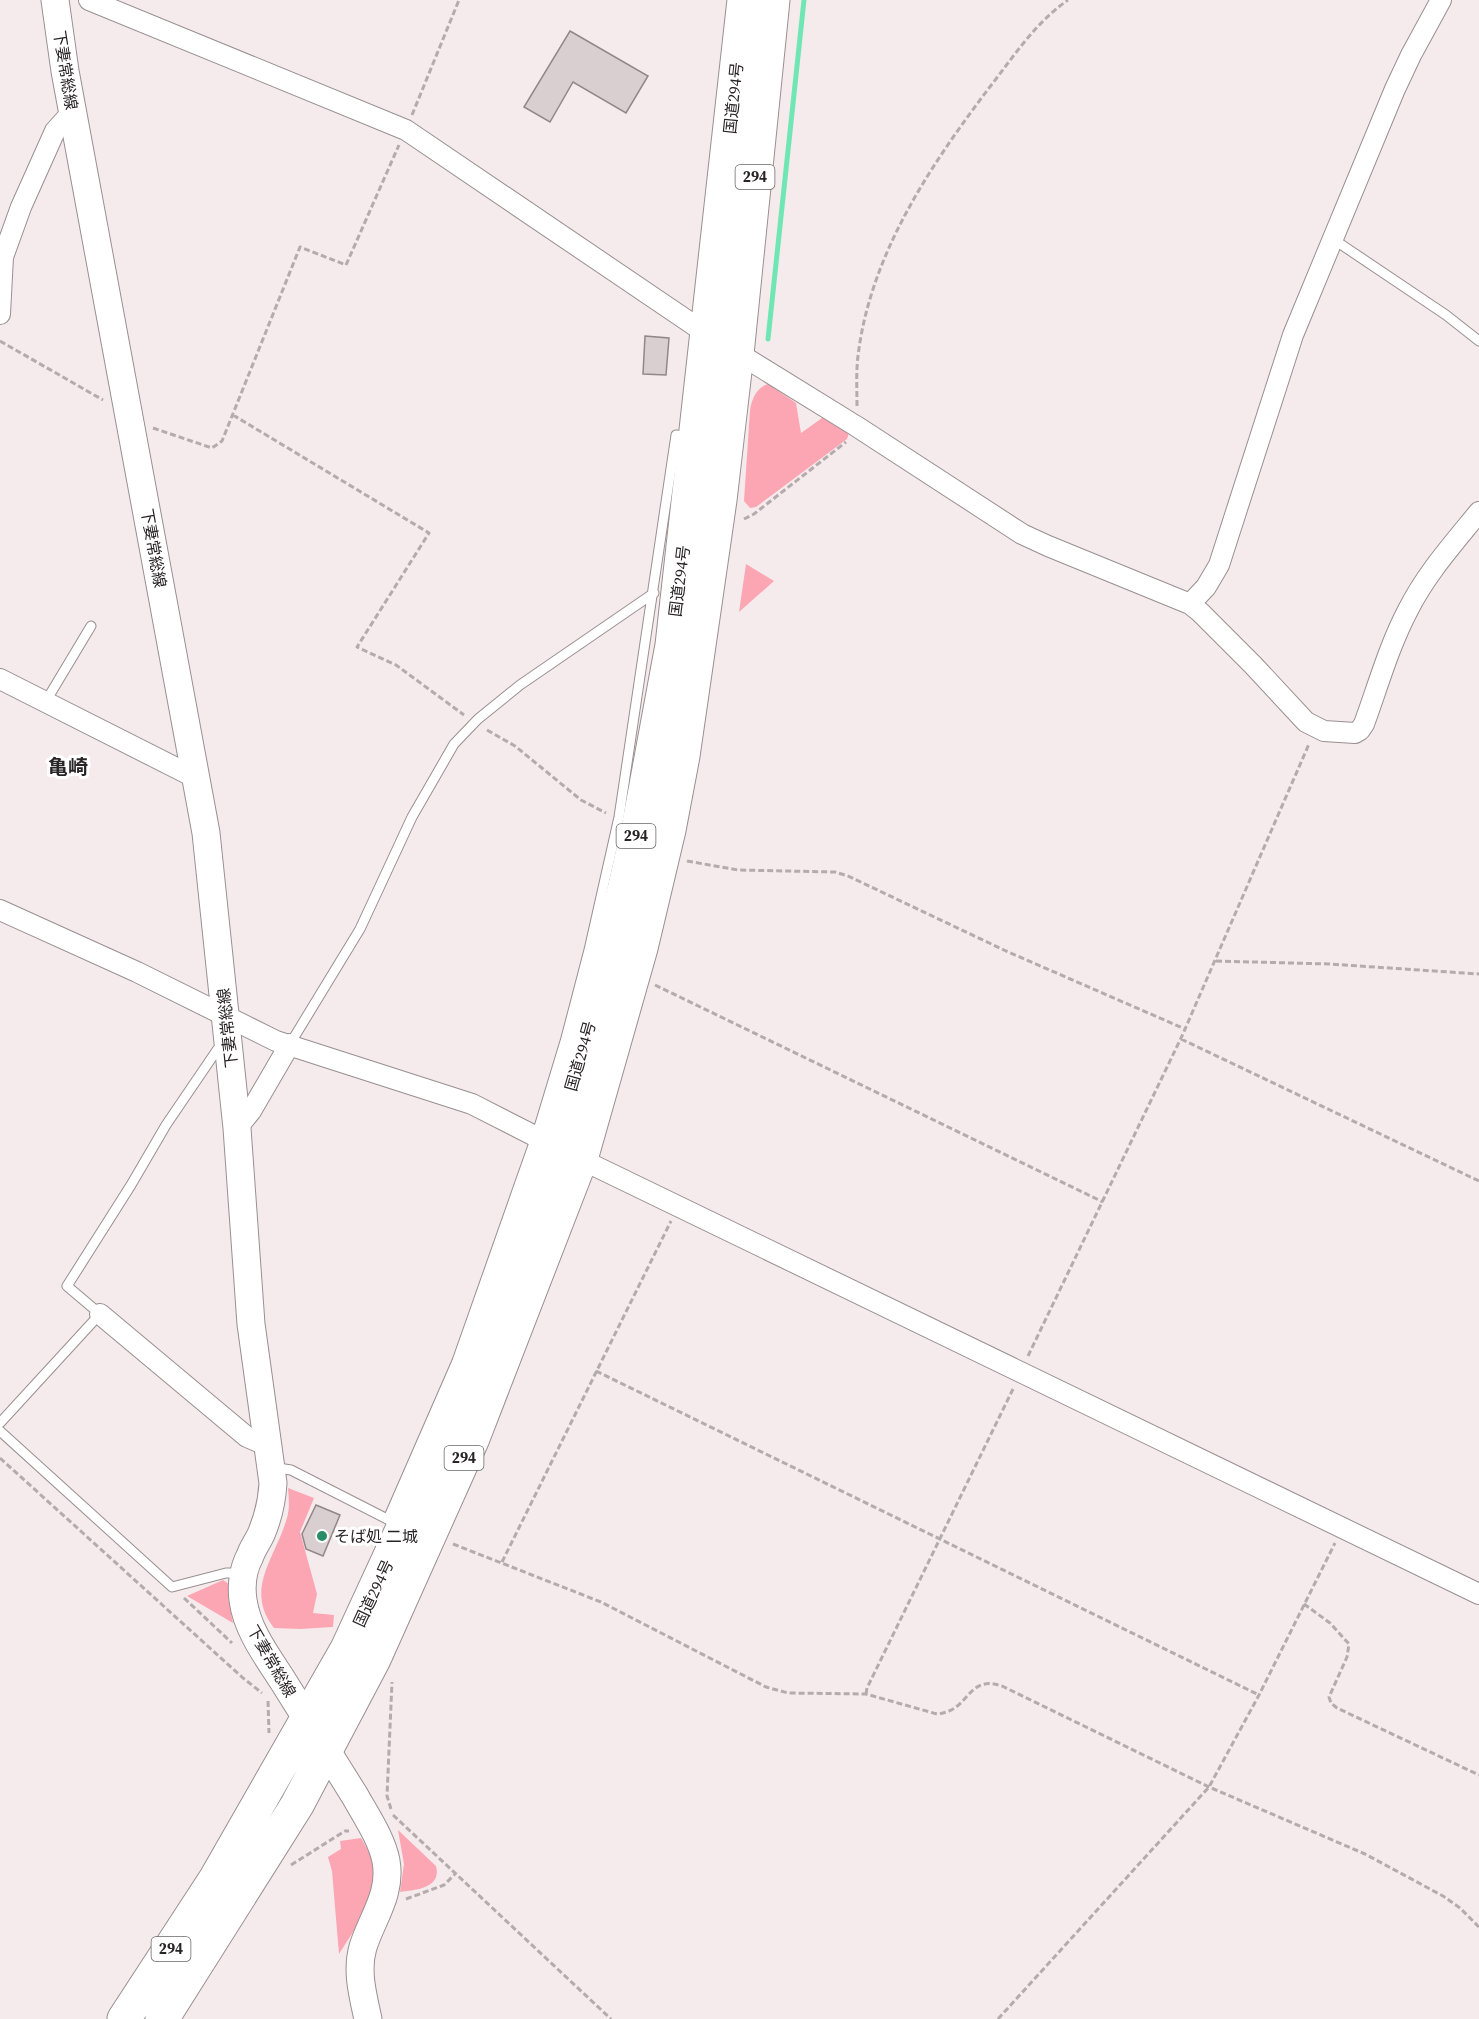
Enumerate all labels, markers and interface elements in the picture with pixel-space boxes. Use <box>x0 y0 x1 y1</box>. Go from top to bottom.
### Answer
street label: 下妻常総線 <box>49 29 83 111</box>
street label: 国道294号 <box>718 61 748 135</box>
road number: 294 <box>736 165 774 189</box>
street label: 下妻常総線 <box>136 507 172 589</box>
street label: 国道294号 <box>664 544 694 618</box>
district label: 亀崎 <box>48 753 88 781</box>
road number: 294 <box>616 824 656 848</box>
street label: 下妻常総線 <box>212 987 242 1069</box>
street label: 国道294号 <box>560 1018 600 1094</box>
road number: 294 <box>444 1446 484 1470</box>
place label: そば処 二城 <box>334 1525 418 1547</box>
marker: そば処 二城 <box>315 1529 329 1543</box>
street label: 国道294号 <box>348 1556 398 1630</box>
street label: 下妻常総線 <box>242 1621 302 1701</box>
road number: 294 <box>152 1937 190 1961</box>

